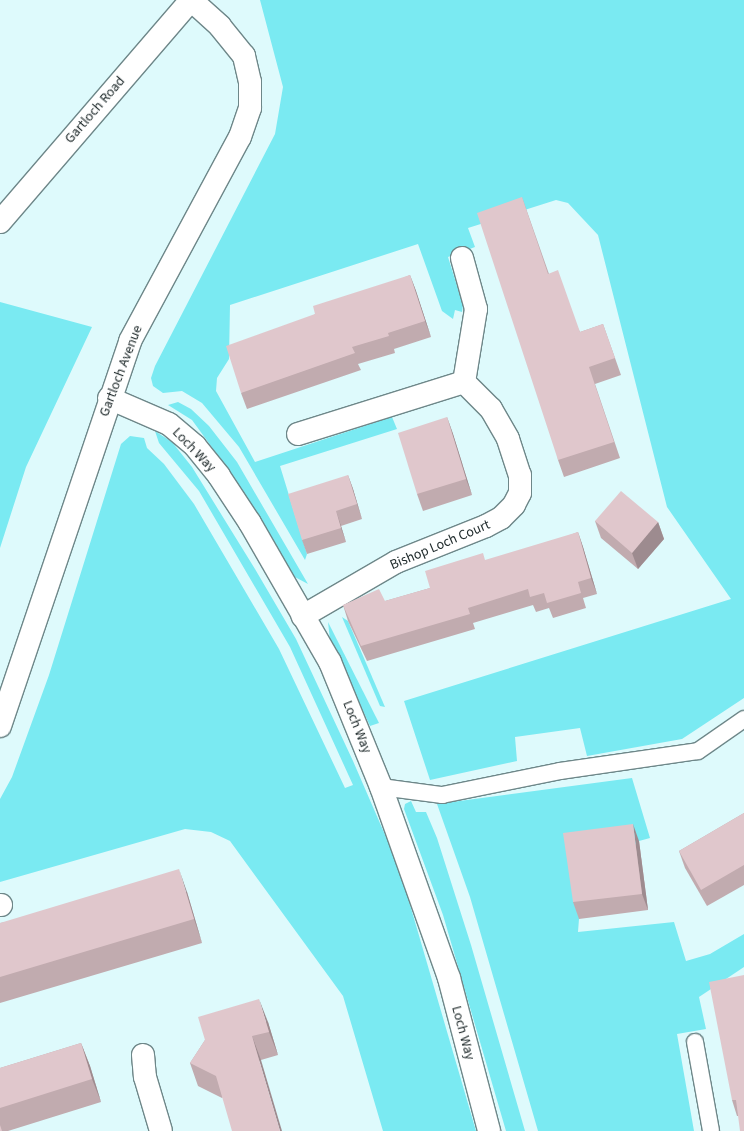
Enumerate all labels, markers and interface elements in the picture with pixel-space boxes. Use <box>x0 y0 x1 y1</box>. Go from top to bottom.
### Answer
street label: Gartloch Road <box>61 73 129 147</box>
street label: Gartloch Avenue <box>96 323 146 419</box>
street label: Loch Way <box>169 424 219 476</box>
street label: Bishop Loch Court <box>387 516 493 574</box>
street label: Loch Way <box>339 698 375 756</box>
street label: Loch Way <box>448 1004 478 1062</box>

